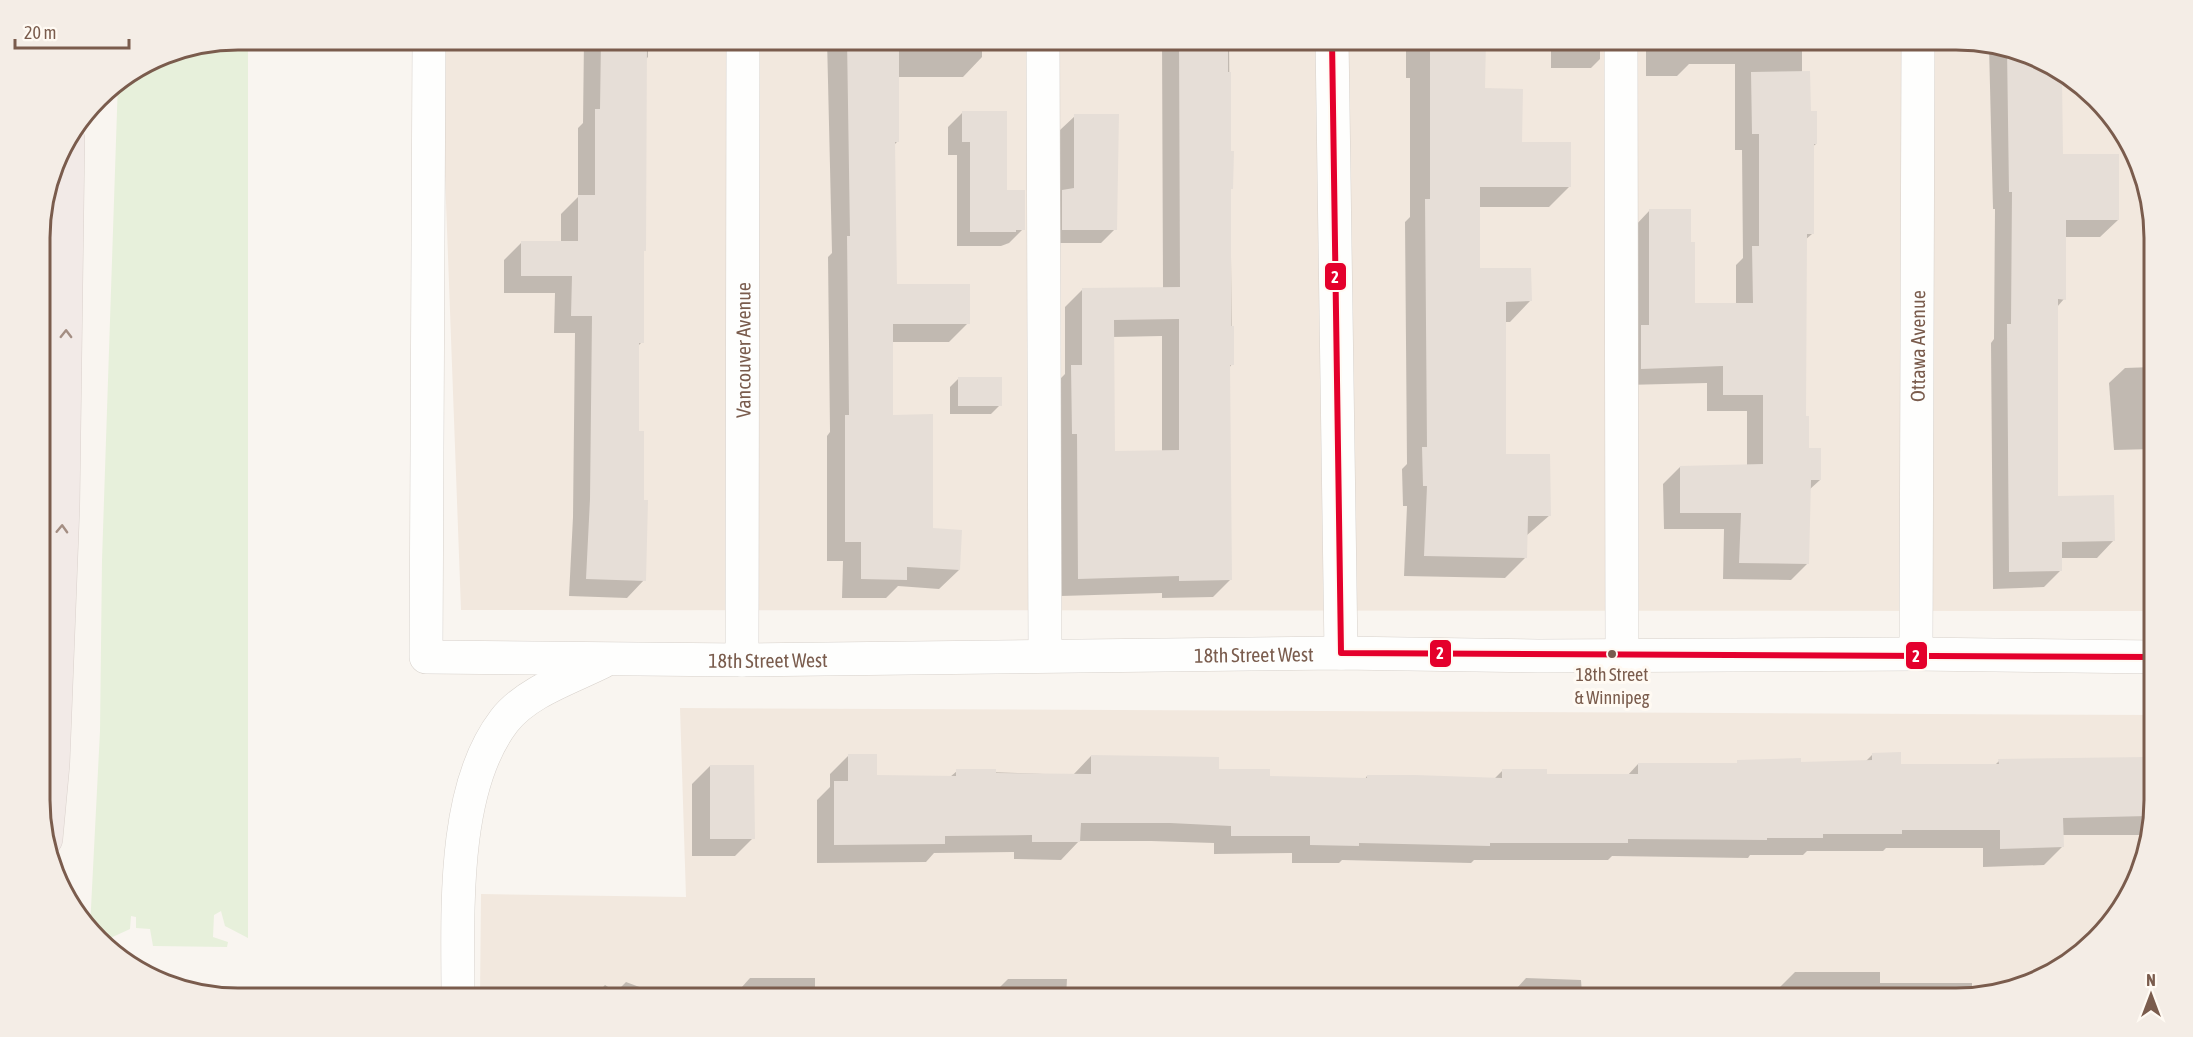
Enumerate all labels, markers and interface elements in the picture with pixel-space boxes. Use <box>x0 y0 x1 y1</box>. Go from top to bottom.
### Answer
scale bar <box>15 12 129 50</box>
text: 20 m <box>24 22 56 43</box>
line badge: 2 <box>1324 262 1347 291</box>
text: 2 <box>1331 268 1339 286</box>
street label: Vancouver Avenue <box>731 282 754 418</box>
street label: Ottawa Avenue <box>1905 290 1929 402</box>
one-way arrow <box>60 330 72 339</box>
one-way arrow <box>56 525 69 534</box>
line badge: 2 <box>1429 639 1452 668</box>
line badge: 2 <box>1905 641 1928 670</box>
street label: 18th Street West <box>1194 642 1314 666</box>
text: 2 <box>1436 644 1444 662</box>
street label: 18th Street West <box>708 647 828 672</box>
text: 2 <box>1912 647 1920 665</box>
marker: 18th Street & Winnipeg <box>1606 648 1618 660</box>
place label: 18th Street & Winnipeg <box>1574 664 1650 708</box>
north arrow <box>2121 965 2181 1025</box>
text: N <box>2146 971 2156 989</box>

